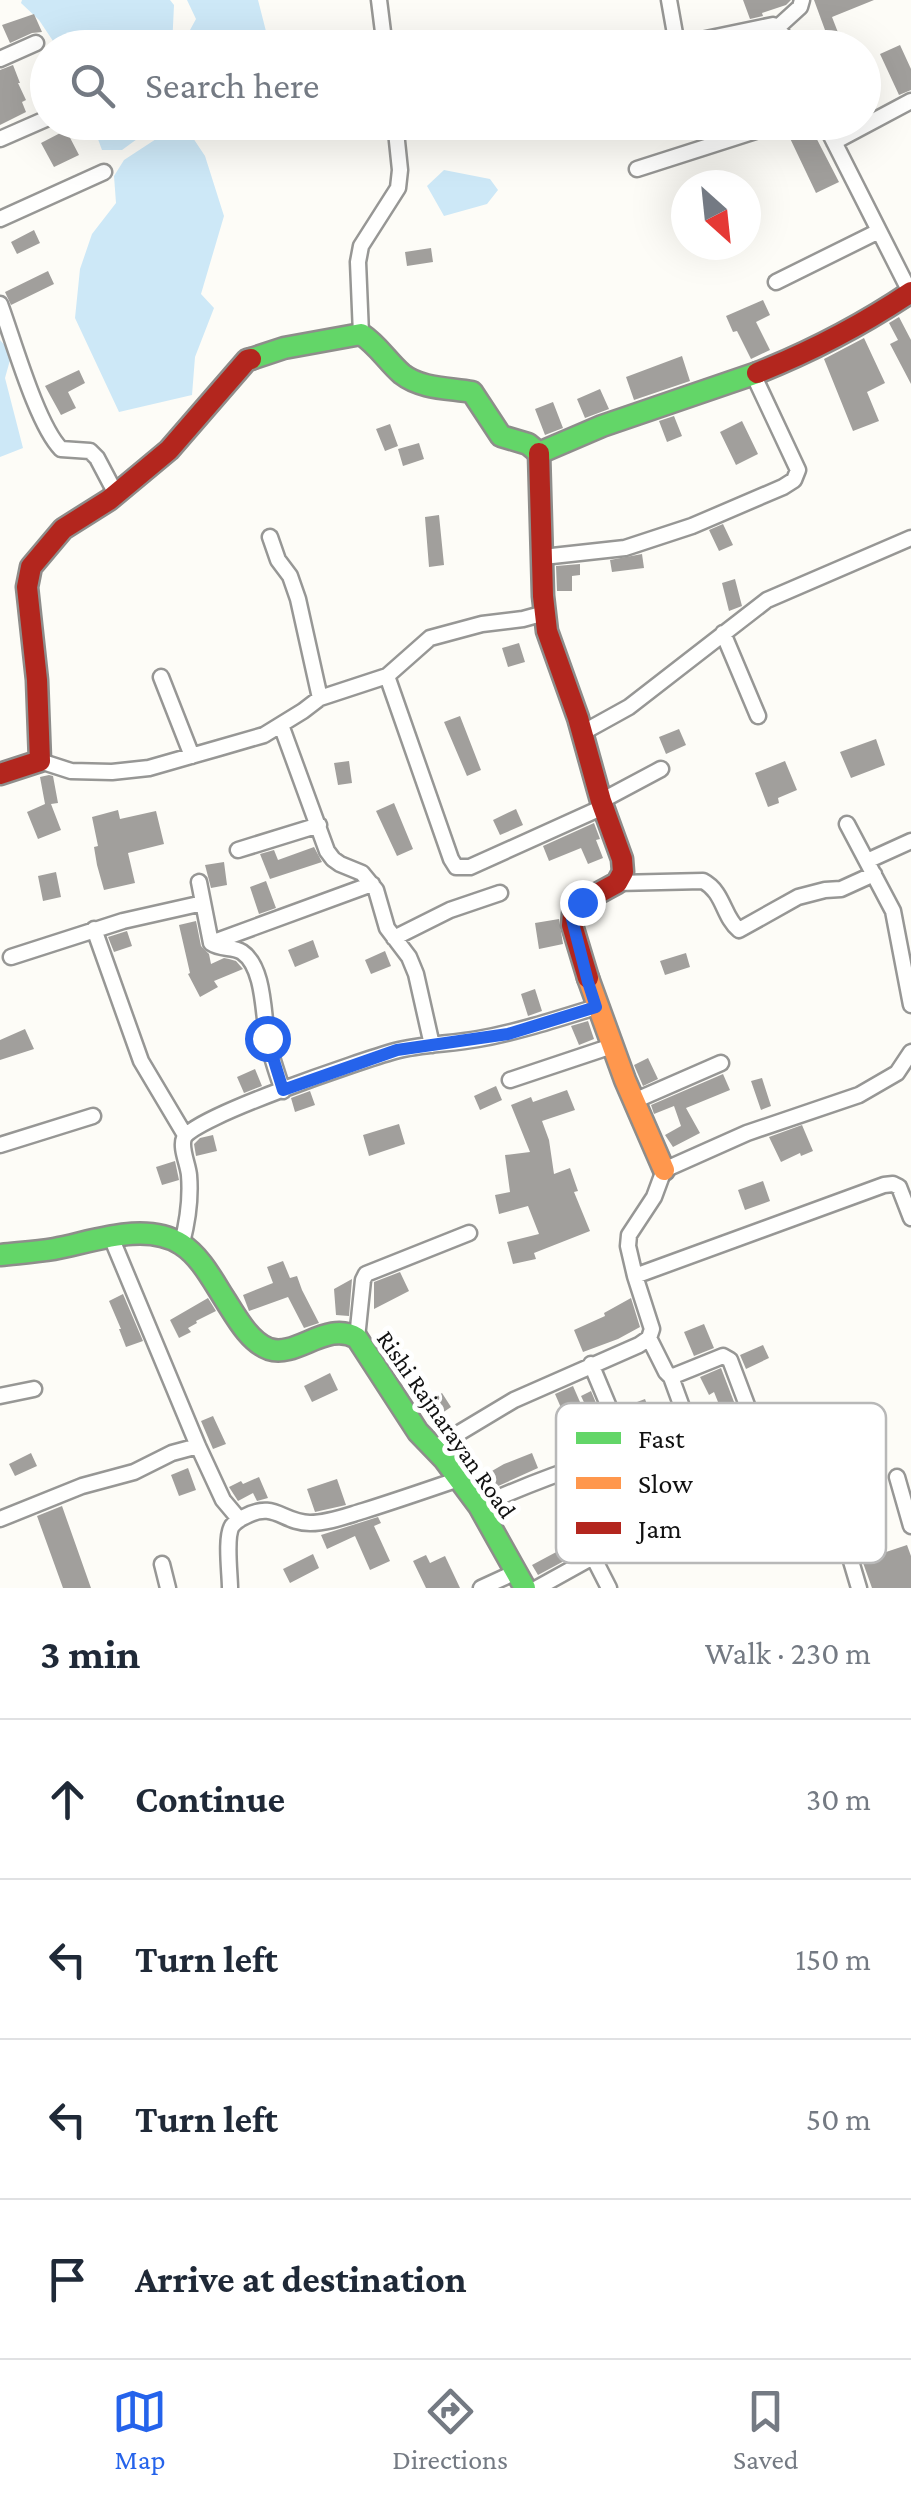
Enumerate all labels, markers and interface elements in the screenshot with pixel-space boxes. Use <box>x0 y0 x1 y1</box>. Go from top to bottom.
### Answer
search box <box>30 30 881 140</box>
icon: search <box>65 58 120 113</box>
text: Search here <box>145 64 319 106</box>
north arrow <box>671 170 761 260</box>
route end <box>560 880 606 926</box>
route start <box>245 1016 291 1062</box>
street label: Rishi Rajnarayan Road <box>371 1325 522 1524</box>
legend <box>556 1403 886 1563</box>
text: Fast <box>638 1423 685 1454</box>
text: Slow <box>638 1468 693 1499</box>
text: Jam <box>635 1513 682 1544</box>
text: 3 min <box>40 1630 140 1677</box>
text: Walk · 230 m <box>705 1635 871 1671</box>
icon: ahead <box>40 1772 95 1827</box>
text: Continue <box>135 1778 285 1820</box>
text: 30 m <box>806 1781 871 1817</box>
icon: left <box>40 1932 95 1987</box>
text: Turn left <box>135 1938 278 1980</box>
text: 150 m <box>795 1941 871 1977</box>
icon: left <box>40 2092 95 2147</box>
text: Turn left <box>135 2098 278 2140</box>
text: 50 m <box>806 2101 871 2137</box>
icon: arrive <box>40 2252 95 2307</box>
text: Arrive at destination <box>135 2258 467 2300</box>
tab: Map <box>112 2384 167 2475</box>
tab: Directions <box>392 2384 508 2475</box>
tab: Saved <box>733 2384 799 2475</box>

